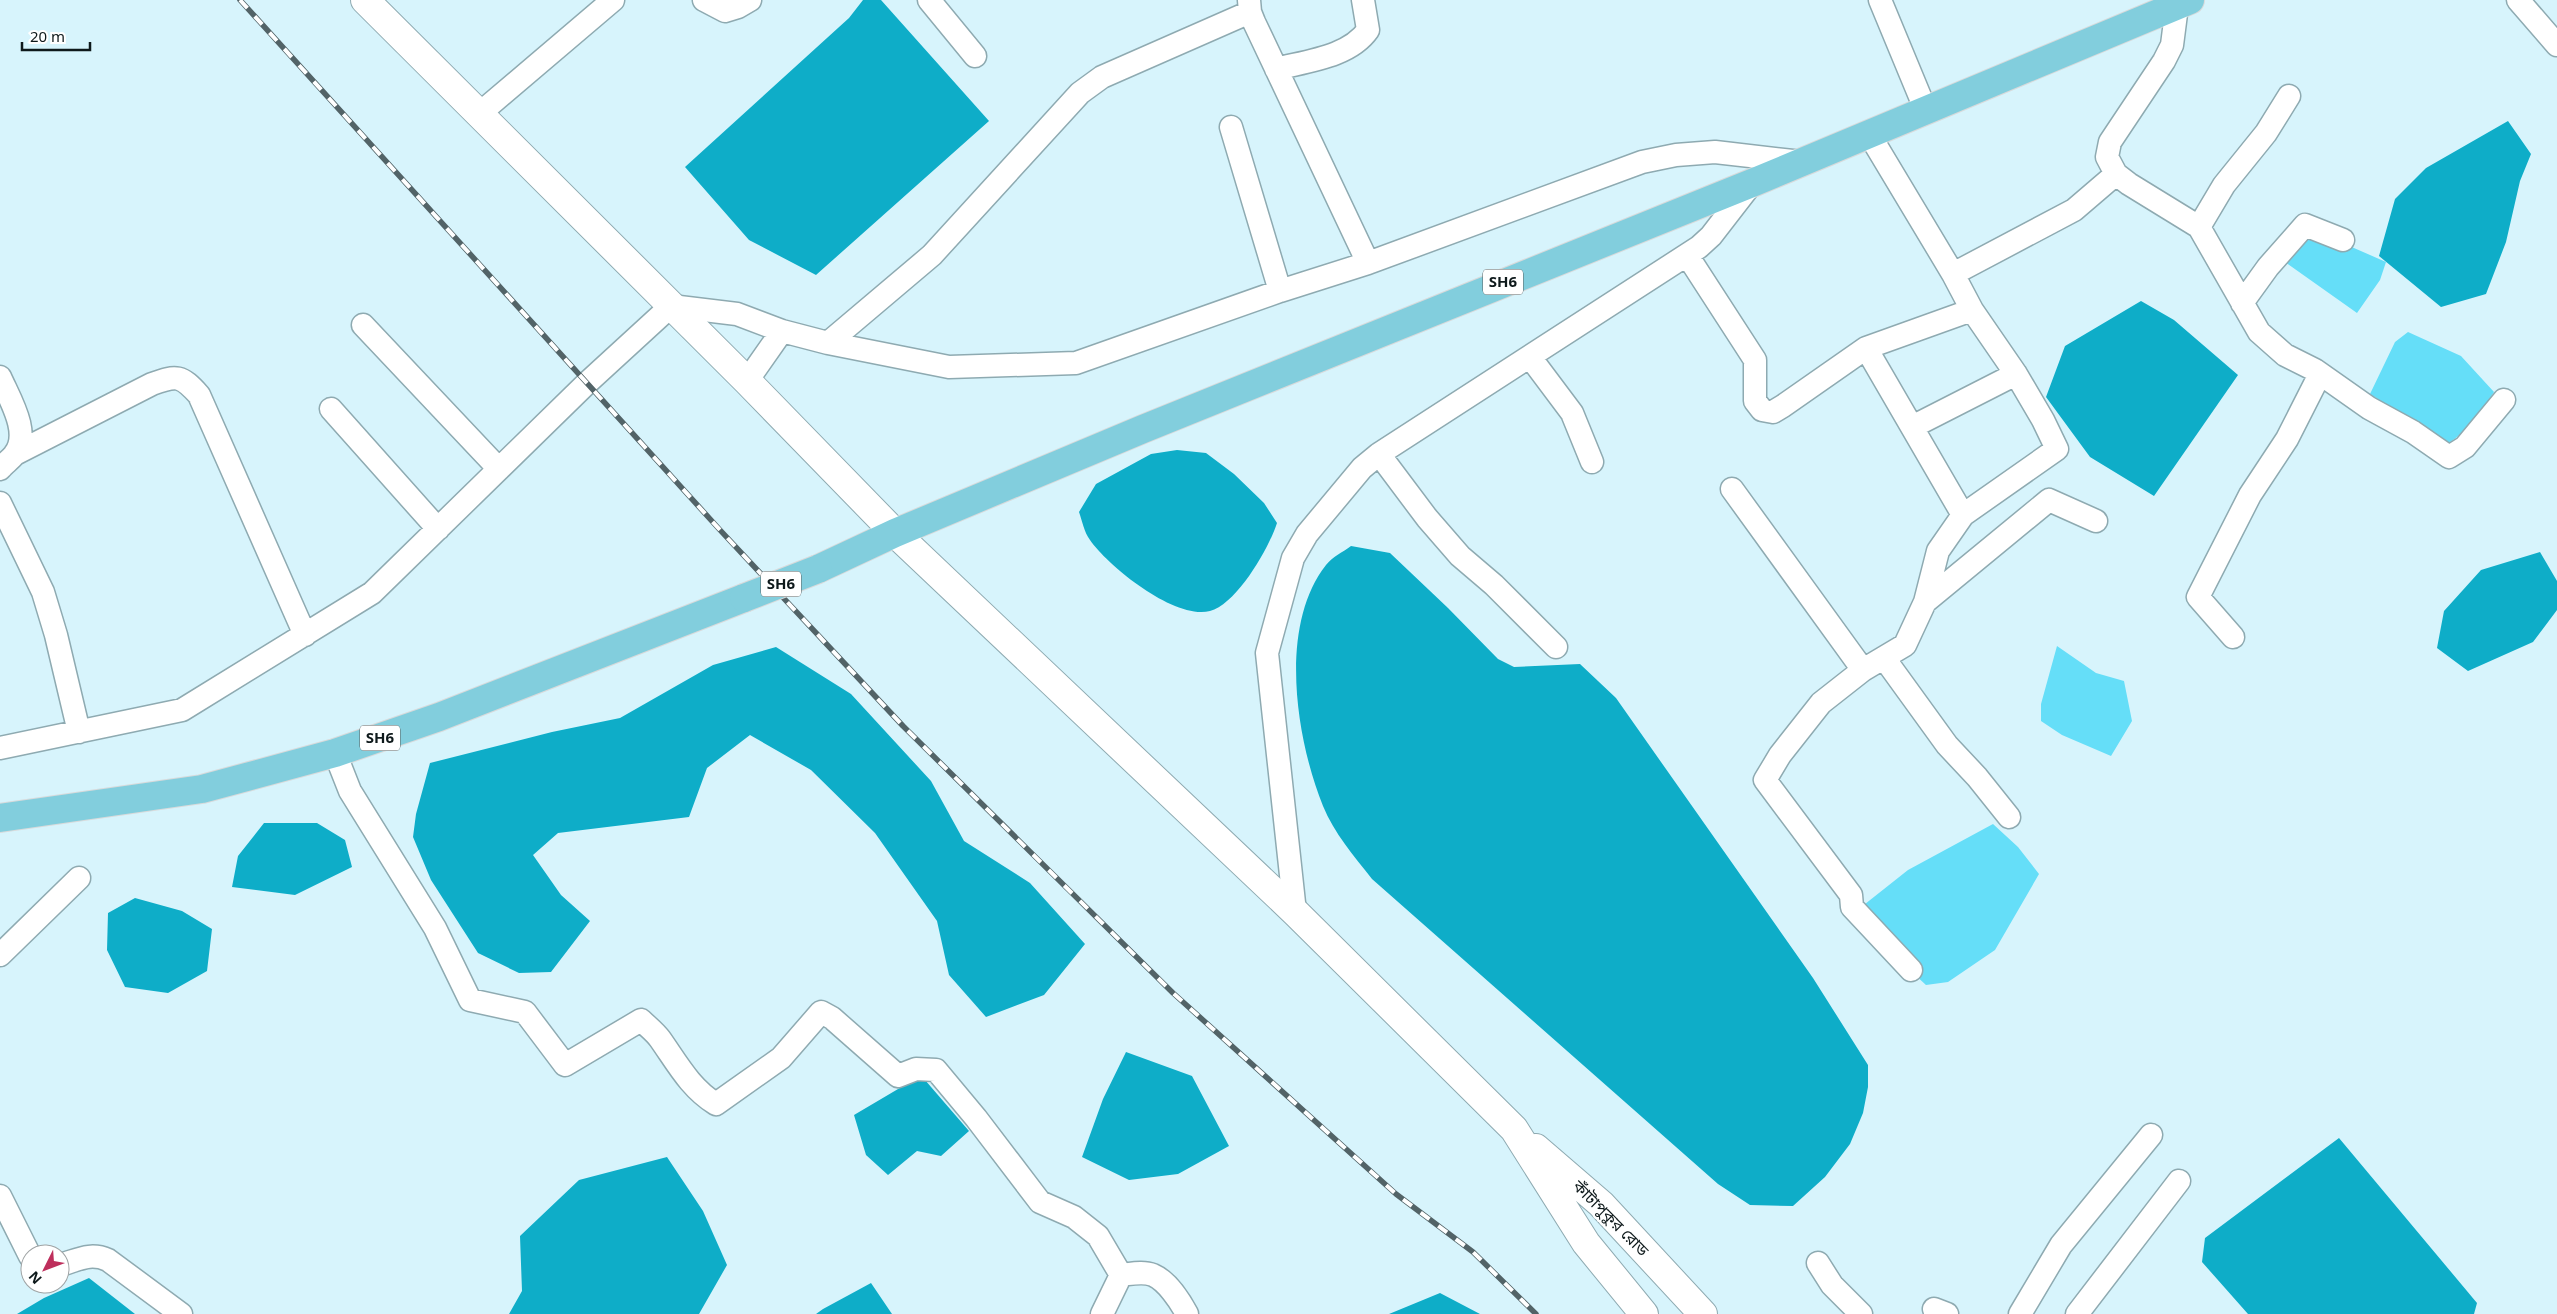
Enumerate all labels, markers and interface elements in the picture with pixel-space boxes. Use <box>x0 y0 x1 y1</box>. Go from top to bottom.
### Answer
scale bar <box>22 20 90 52</box>
text: 20 m <box>30 26 65 46</box>
road number: SH6 <box>1483 270 1523 294</box>
road number: SH6 <box>761 572 801 596</box>
road number: SH6 <box>360 726 400 750</box>
street label: কাঁটাপুকুর রোড <box>1567 1174 1654 1261</box>
north arrow <box>20 1244 70 1294</box>
text: N <box>24 1267 46 1289</box>

